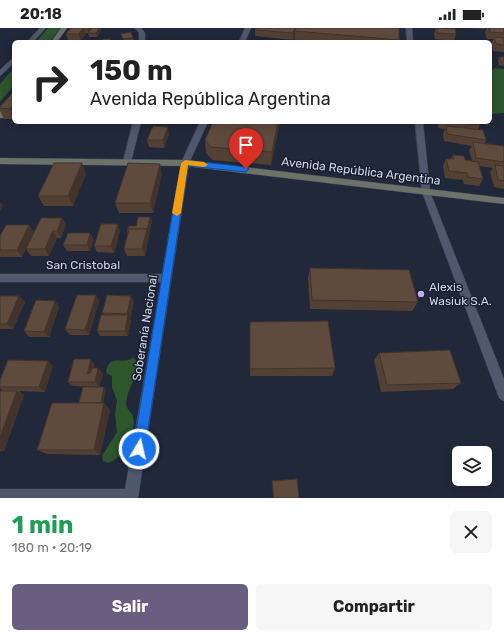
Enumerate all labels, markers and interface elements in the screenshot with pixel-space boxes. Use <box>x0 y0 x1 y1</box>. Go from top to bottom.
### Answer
text: 20:18 <box>20 5 62 23</box>
text: 150 m <box>90 54 173 87</box>
icon: right <box>24 56 76 108</box>
text: Avenida República Argentina <box>90 88 331 110</box>
pin <box>229 128 263 169</box>
icon: arrive <box>235 134 257 156</box>
street label: Avenida República Argentina <box>281 154 441 188</box>
street label: San Cristobal <box>46 258 120 272</box>
street label: Soberanía Nacional <box>130 274 160 382</box>
place label: Alexis Wasiuk S.A. <box>429 280 492 308</box>
marker: Alexis Wasiuk S.A. <box>416 289 426 299</box>
position arrow <box>118 428 160 470</box>
map controls <box>452 446 492 486</box>
button: layers <box>452 446 492 486</box>
text: 1 min <box>12 511 73 539</box>
button: close <box>450 511 492 553</box>
text: 180 m · 20:19 <box>12 540 92 555</box>
button: Salir <box>12 584 248 630</box>
button: Compartir <box>256 584 492 630</box>

